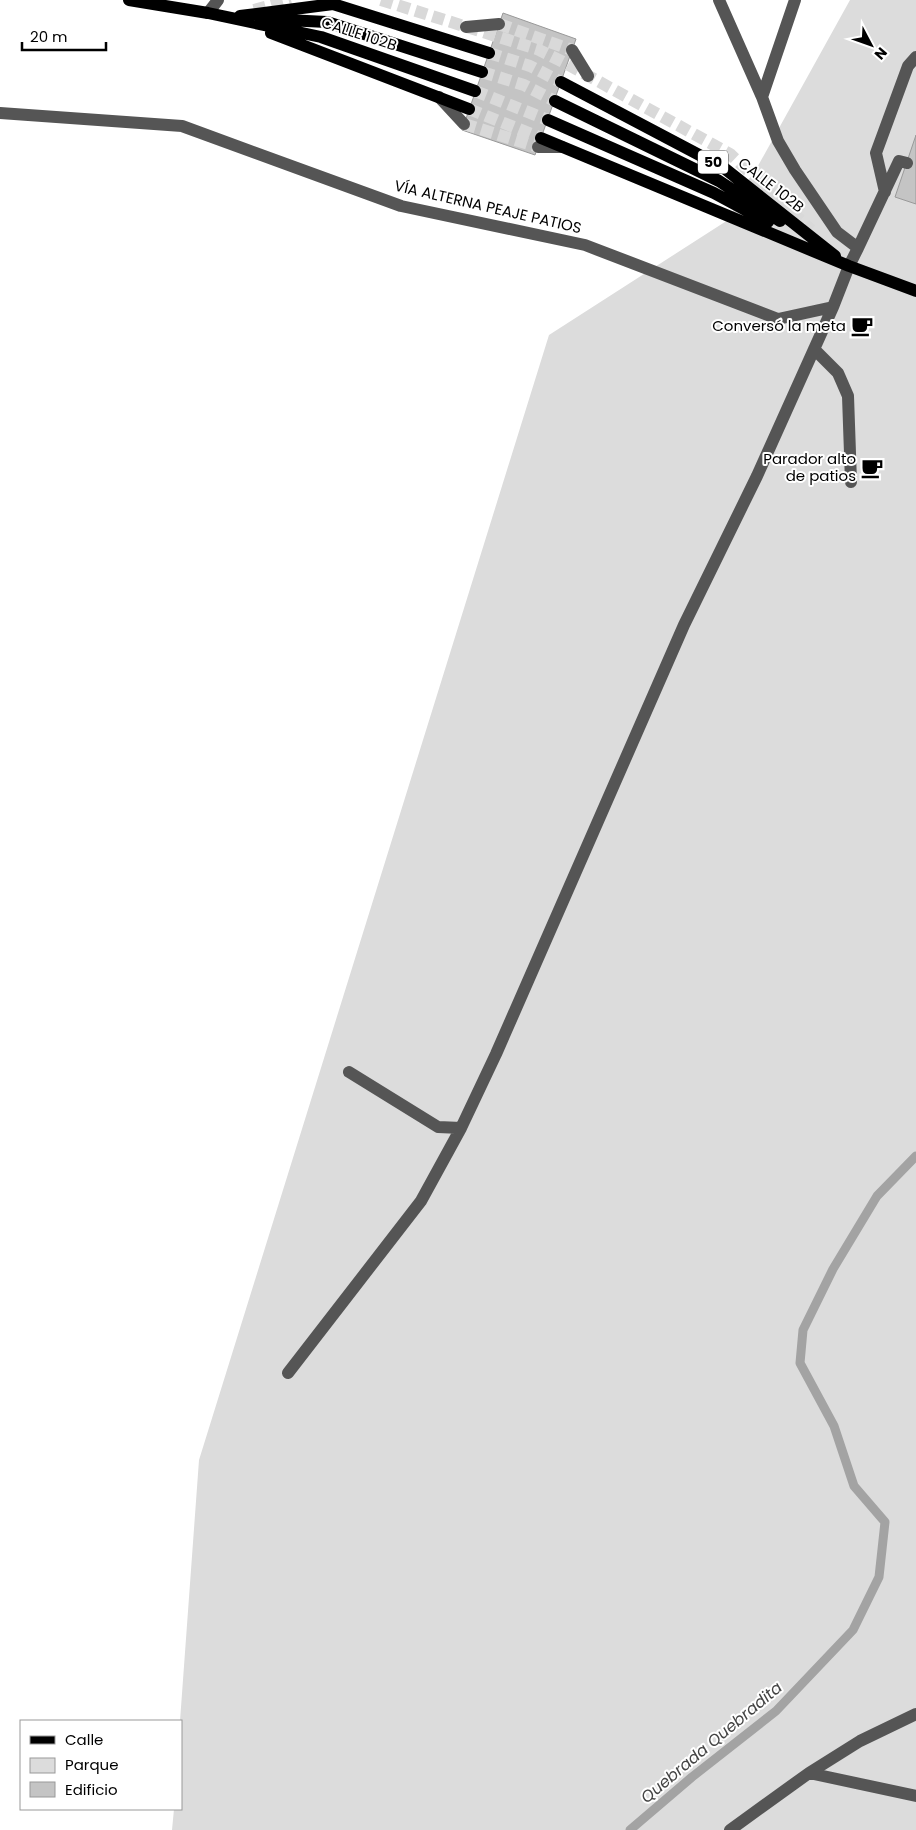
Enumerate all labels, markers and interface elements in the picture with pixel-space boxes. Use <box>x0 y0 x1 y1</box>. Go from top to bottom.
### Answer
street label: CALLE 102B <box>319 11 400 56</box>
scale bar <box>22 20 106 52</box>
north arrow <box>846 20 896 70</box>
text: 20 m <box>30 26 68 47</box>
text: N <box>870 43 892 64</box>
road number: 50 <box>698 150 728 173</box>
street label: CALLE 102B <box>734 152 809 217</box>
street label: VÍA ALTERNA PEAJE PATIOS <box>392 175 584 238</box>
cafe icon: Conversó la meta <box>849 313 875 339</box>
place label: Conversó la meta <box>712 315 846 336</box>
place label: Parador alto de patios <box>763 448 856 486</box>
cafe icon: Parador alto de patios <box>859 455 885 481</box>
water label: Quebrada Quebradita <box>636 1676 787 1809</box>
legend <box>20 1720 182 1810</box>
text: Calle <box>65 1729 103 1750</box>
text: Parque <box>65 1754 118 1775</box>
text: Edificio <box>65 1779 118 1800</box>

